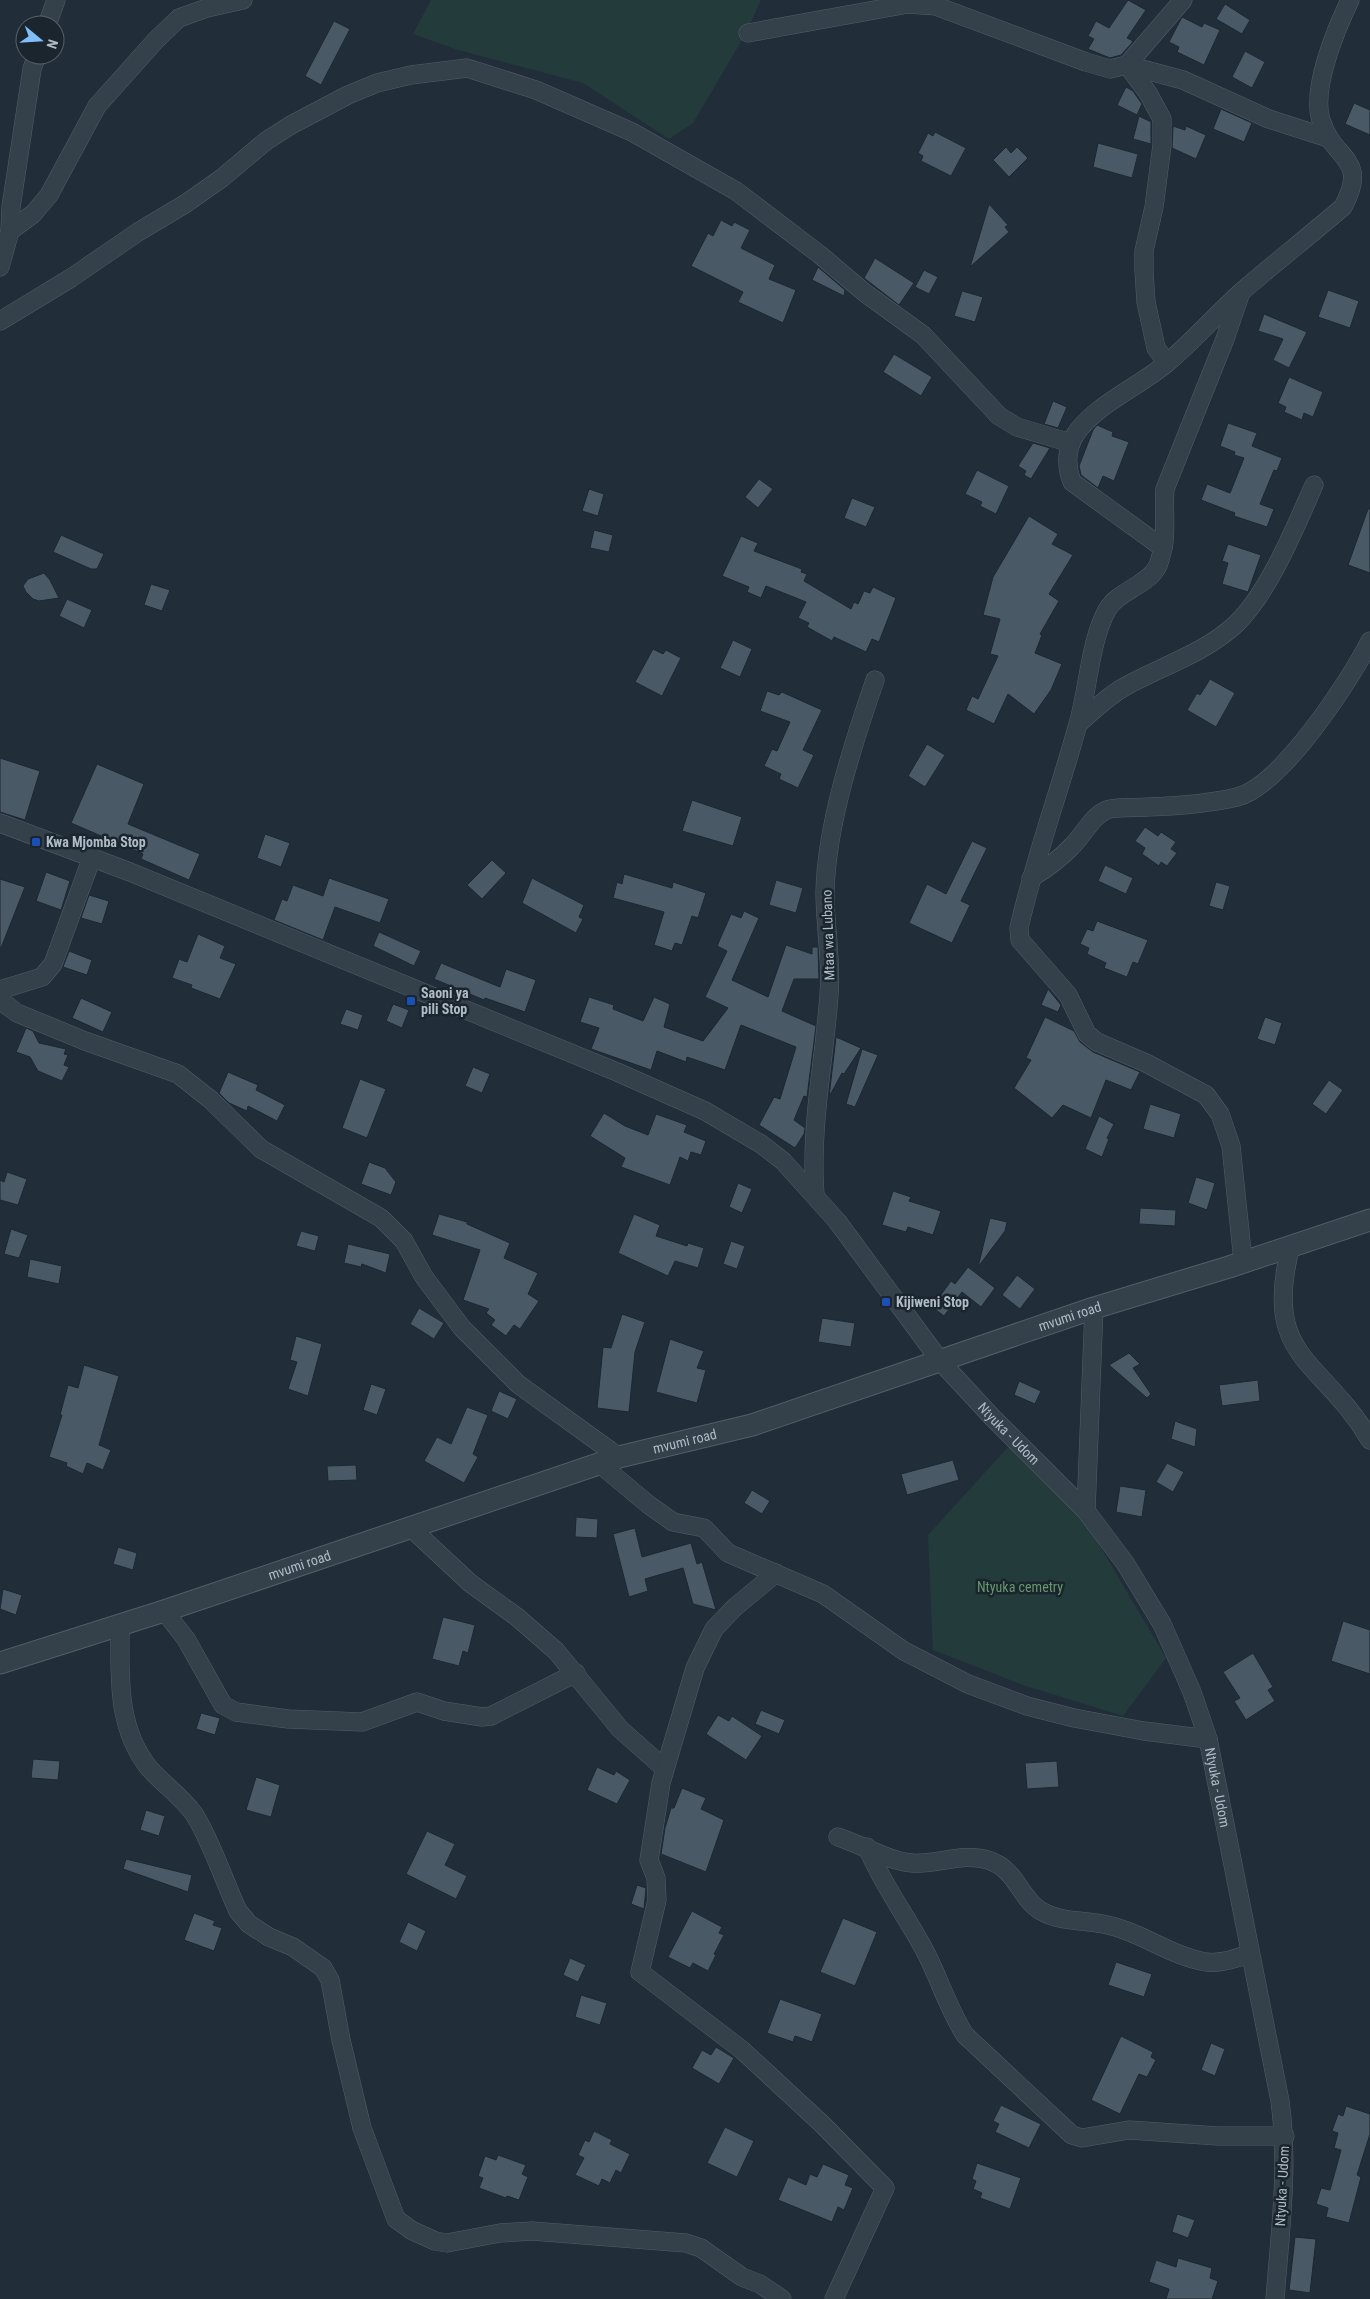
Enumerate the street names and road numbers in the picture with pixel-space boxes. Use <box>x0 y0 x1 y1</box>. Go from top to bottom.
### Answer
street label: Mtaa wa Lubano <box>818 889 838 981</box>
street label: mvumi road <box>1036 1298 1103 1334</box>
street label: Ntyuka - Udom <box>975 1399 1043 1468</box>
street label: mvumi road <box>651 1426 718 1457</box>
street label: mvumi road <box>266 1547 333 1583</box>
street label: Ntyuka - Udom <box>1202 1746 1233 1829</box>
street label: Ntyuka - Udom <box>1272 2145 1292 2227</box>

